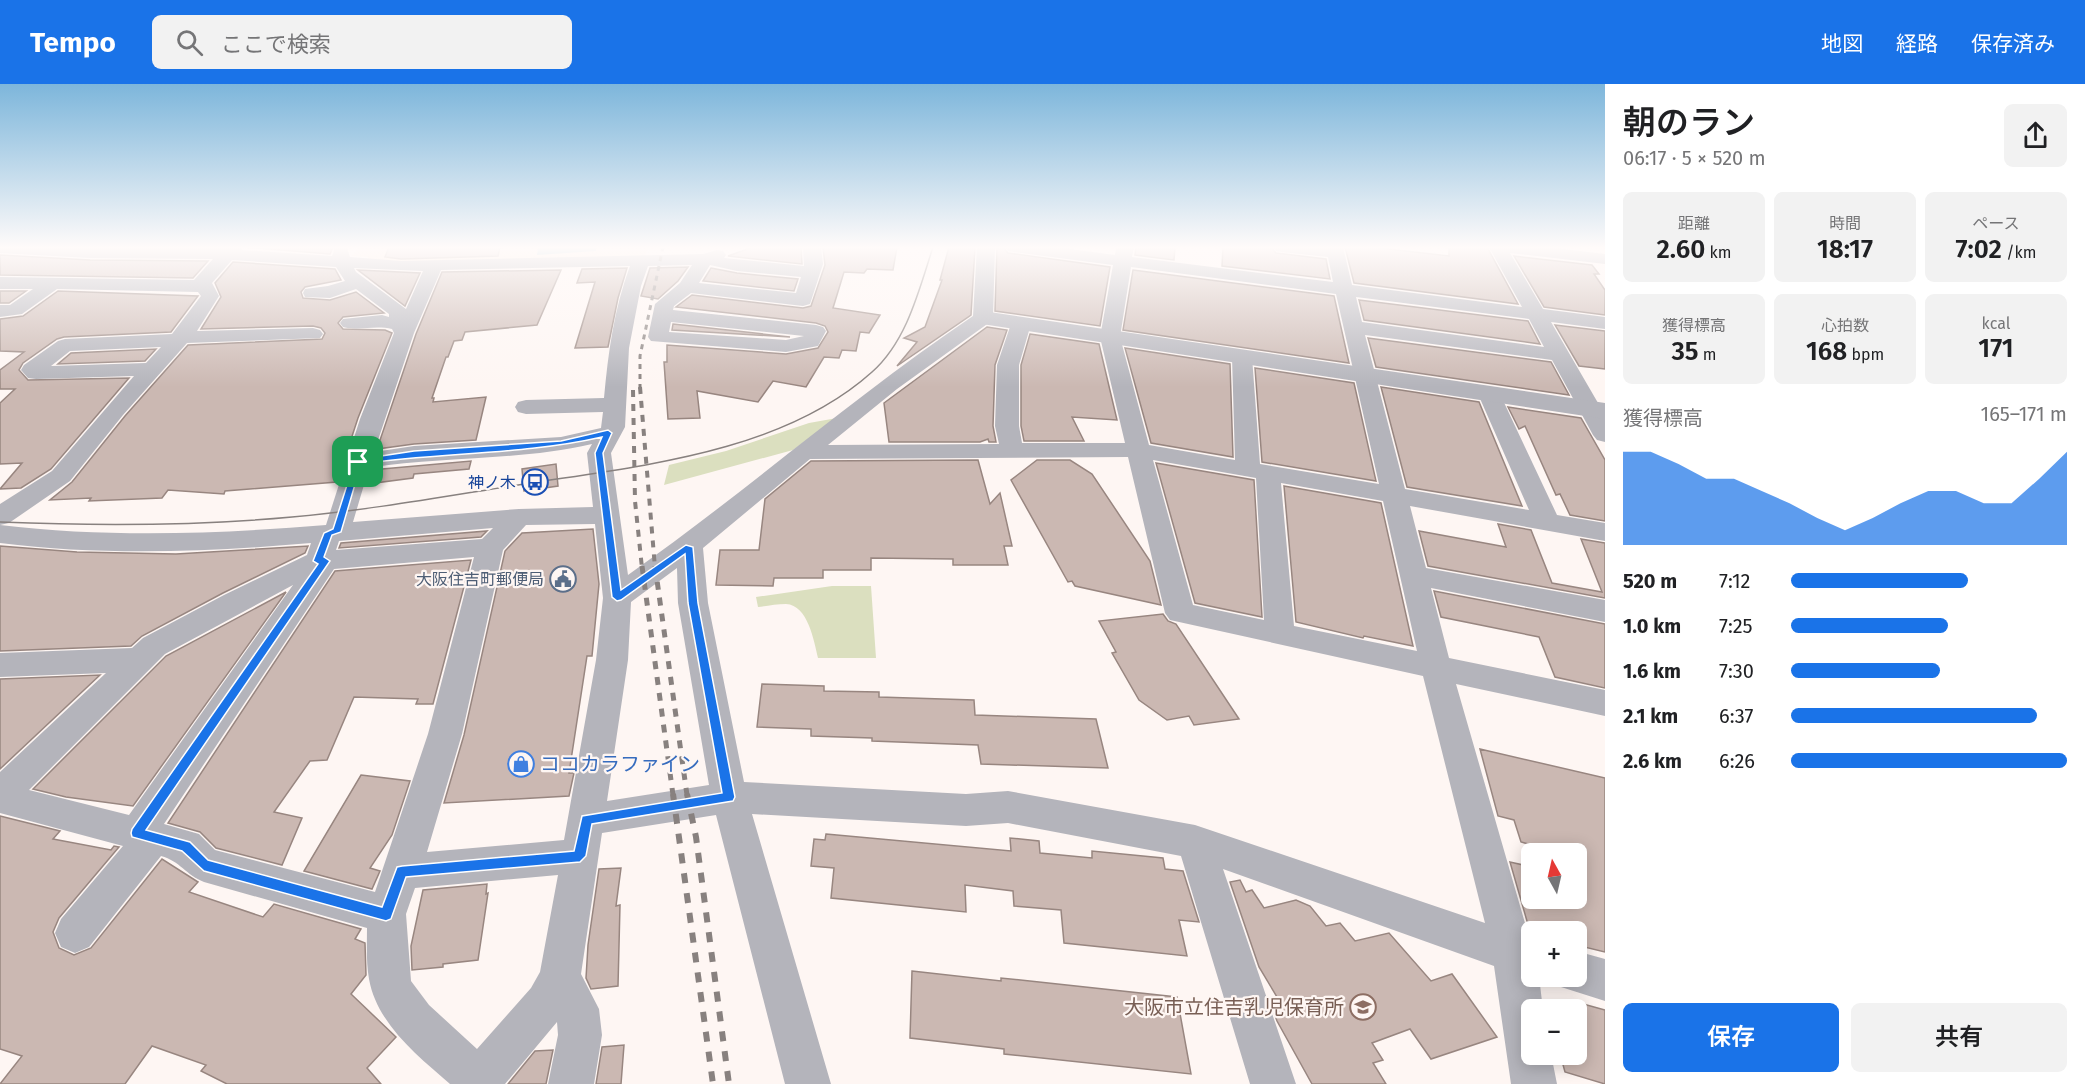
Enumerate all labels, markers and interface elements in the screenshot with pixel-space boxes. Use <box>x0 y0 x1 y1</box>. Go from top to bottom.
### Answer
search box <box>152 15 572 69</box>
text: Tempo <box>30 26 116 59</box>
icon: search <box>173 26 206 59</box>
text: ここで検索 <box>221 31 331 58</box>
text: 地図 <box>1821 31 1863 57</box>
text: 経路 <box>1896 31 1938 57</box>
text: 保存済み <box>1971 31 2055 57</box>
text: 朝のラン <box>1623 103 1755 143</box>
button: share <box>2004 104 2067 167</box>
text: 06:17 · 5 × 520 m <box>1623 146 1766 170</box>
text: 距離 <box>1678 214 1710 233</box>
text: 時間 <box>1829 214 1861 233</box>
text: ペース <box>1972 214 2020 233</box>
text: 2.60 <box>1657 234 1705 265</box>
text: 18:17 <box>1817 234 1873 265</box>
text: 7:02 <box>1956 234 2002 265</box>
text: km <box>1705 243 1731 262</box>
text: /km <box>2002 243 2036 262</box>
text: kcal <box>1982 314 2010 333</box>
text: 獲得標高 <box>1662 316 1726 335</box>
text: 心拍数 <box>1821 316 1869 335</box>
text: 171 <box>1978 333 2014 364</box>
text: 35 <box>1671 336 1699 367</box>
text: 168 <box>1806 336 1847 367</box>
text: m <box>1699 345 1717 364</box>
text: bpm <box>1847 345 1884 364</box>
text: 165–171 m <box>1980 402 2067 426</box>
text: 獲得標高 <box>1623 406 1703 430</box>
pin <box>332 436 383 487</box>
icon: arrive <box>341 445 374 478</box>
bus stop icon: 神ノ木 <box>520 467 550 497</box>
place label: 神ノ木 <box>468 473 516 492</box>
public building icon: 大阪住吉町郵便局 <box>548 564 578 594</box>
text: 520 m <box>1623 569 1677 593</box>
text: 7:12 <box>1719 569 1750 593</box>
place label: 大阪住吉町郵便局 <box>416 570 544 589</box>
text: 1.0 km <box>1623 614 1681 638</box>
text: 7:25 <box>1719 614 1753 638</box>
text: 1.6 km <box>1623 659 1681 683</box>
text: 7:30 <box>1719 659 1754 683</box>
text: 2.1 km <box>1623 704 1678 728</box>
text: 6:37 <box>1719 704 1753 728</box>
shop icon: ココカラファイン <box>506 749 536 779</box>
text: 2.6 km <box>1623 749 1682 773</box>
text: 6:26 <box>1719 749 1755 773</box>
place label: ココカラファイン <box>540 752 700 776</box>
north arrow <box>1521 843 1587 909</box>
map controls <box>1521 843 1587 1065</box>
button: + <box>1521 921 1587 987</box>
school or university icon: 大阪市立住吉乳児保育所 <box>1348 992 1378 1022</box>
place label: 大阪市立住吉乳児保育所 <box>1124 995 1344 1019</box>
button: − <box>1521 999 1587 1065</box>
button: 保存 <box>1623 1003 1839 1072</box>
button: 共有 <box>1851 1003 2067 1072</box>

